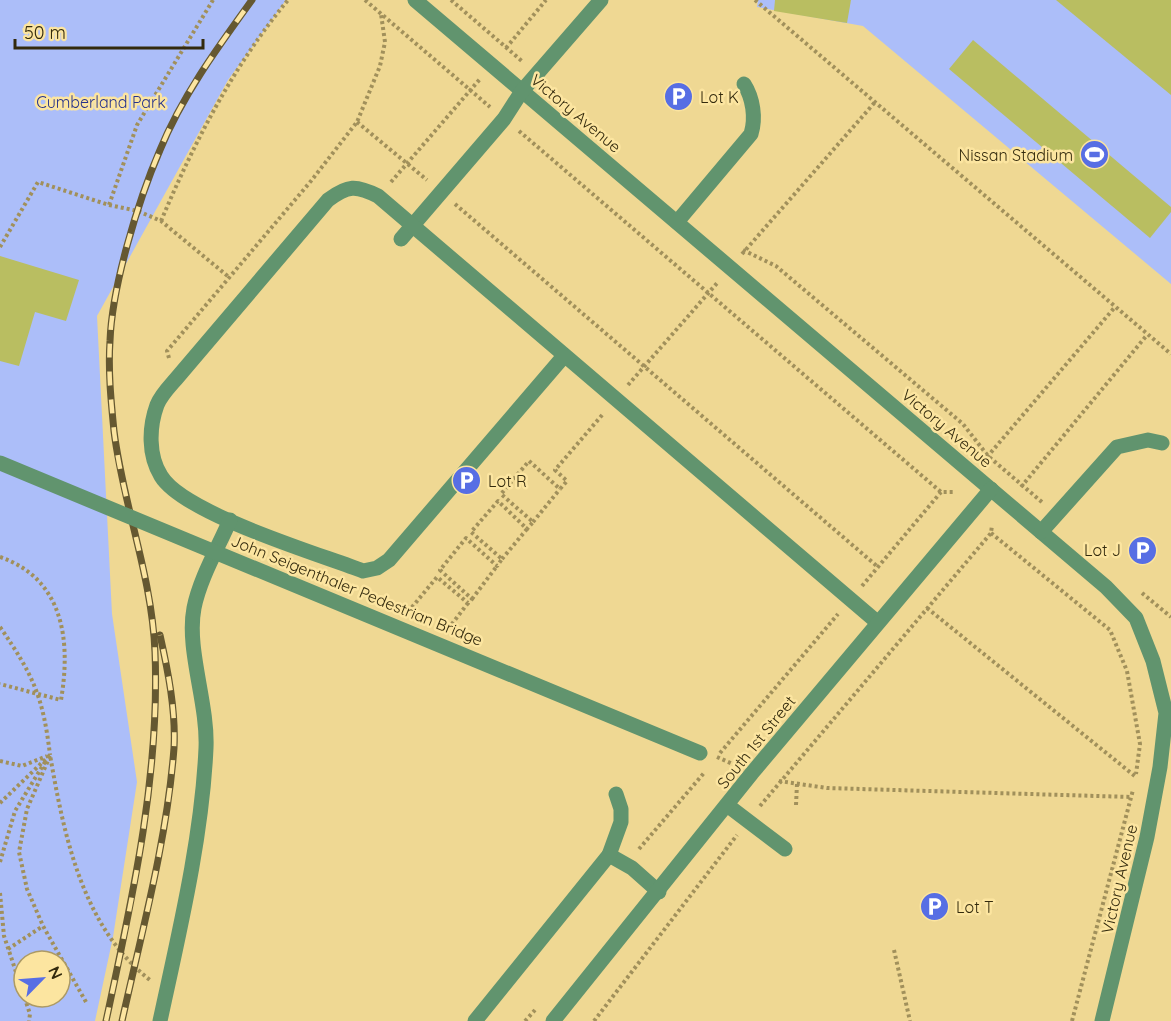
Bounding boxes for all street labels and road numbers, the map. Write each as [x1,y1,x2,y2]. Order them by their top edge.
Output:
street label: Victory Avenue [527,69,625,157]
street label: Victory Avenue [898,384,996,472]
street label: John Seigenthaler Pedestrian Bridge [228,530,486,650]
street label: South 1st Street [712,692,800,792]
street label: Victory Avenue [1097,822,1141,936]

